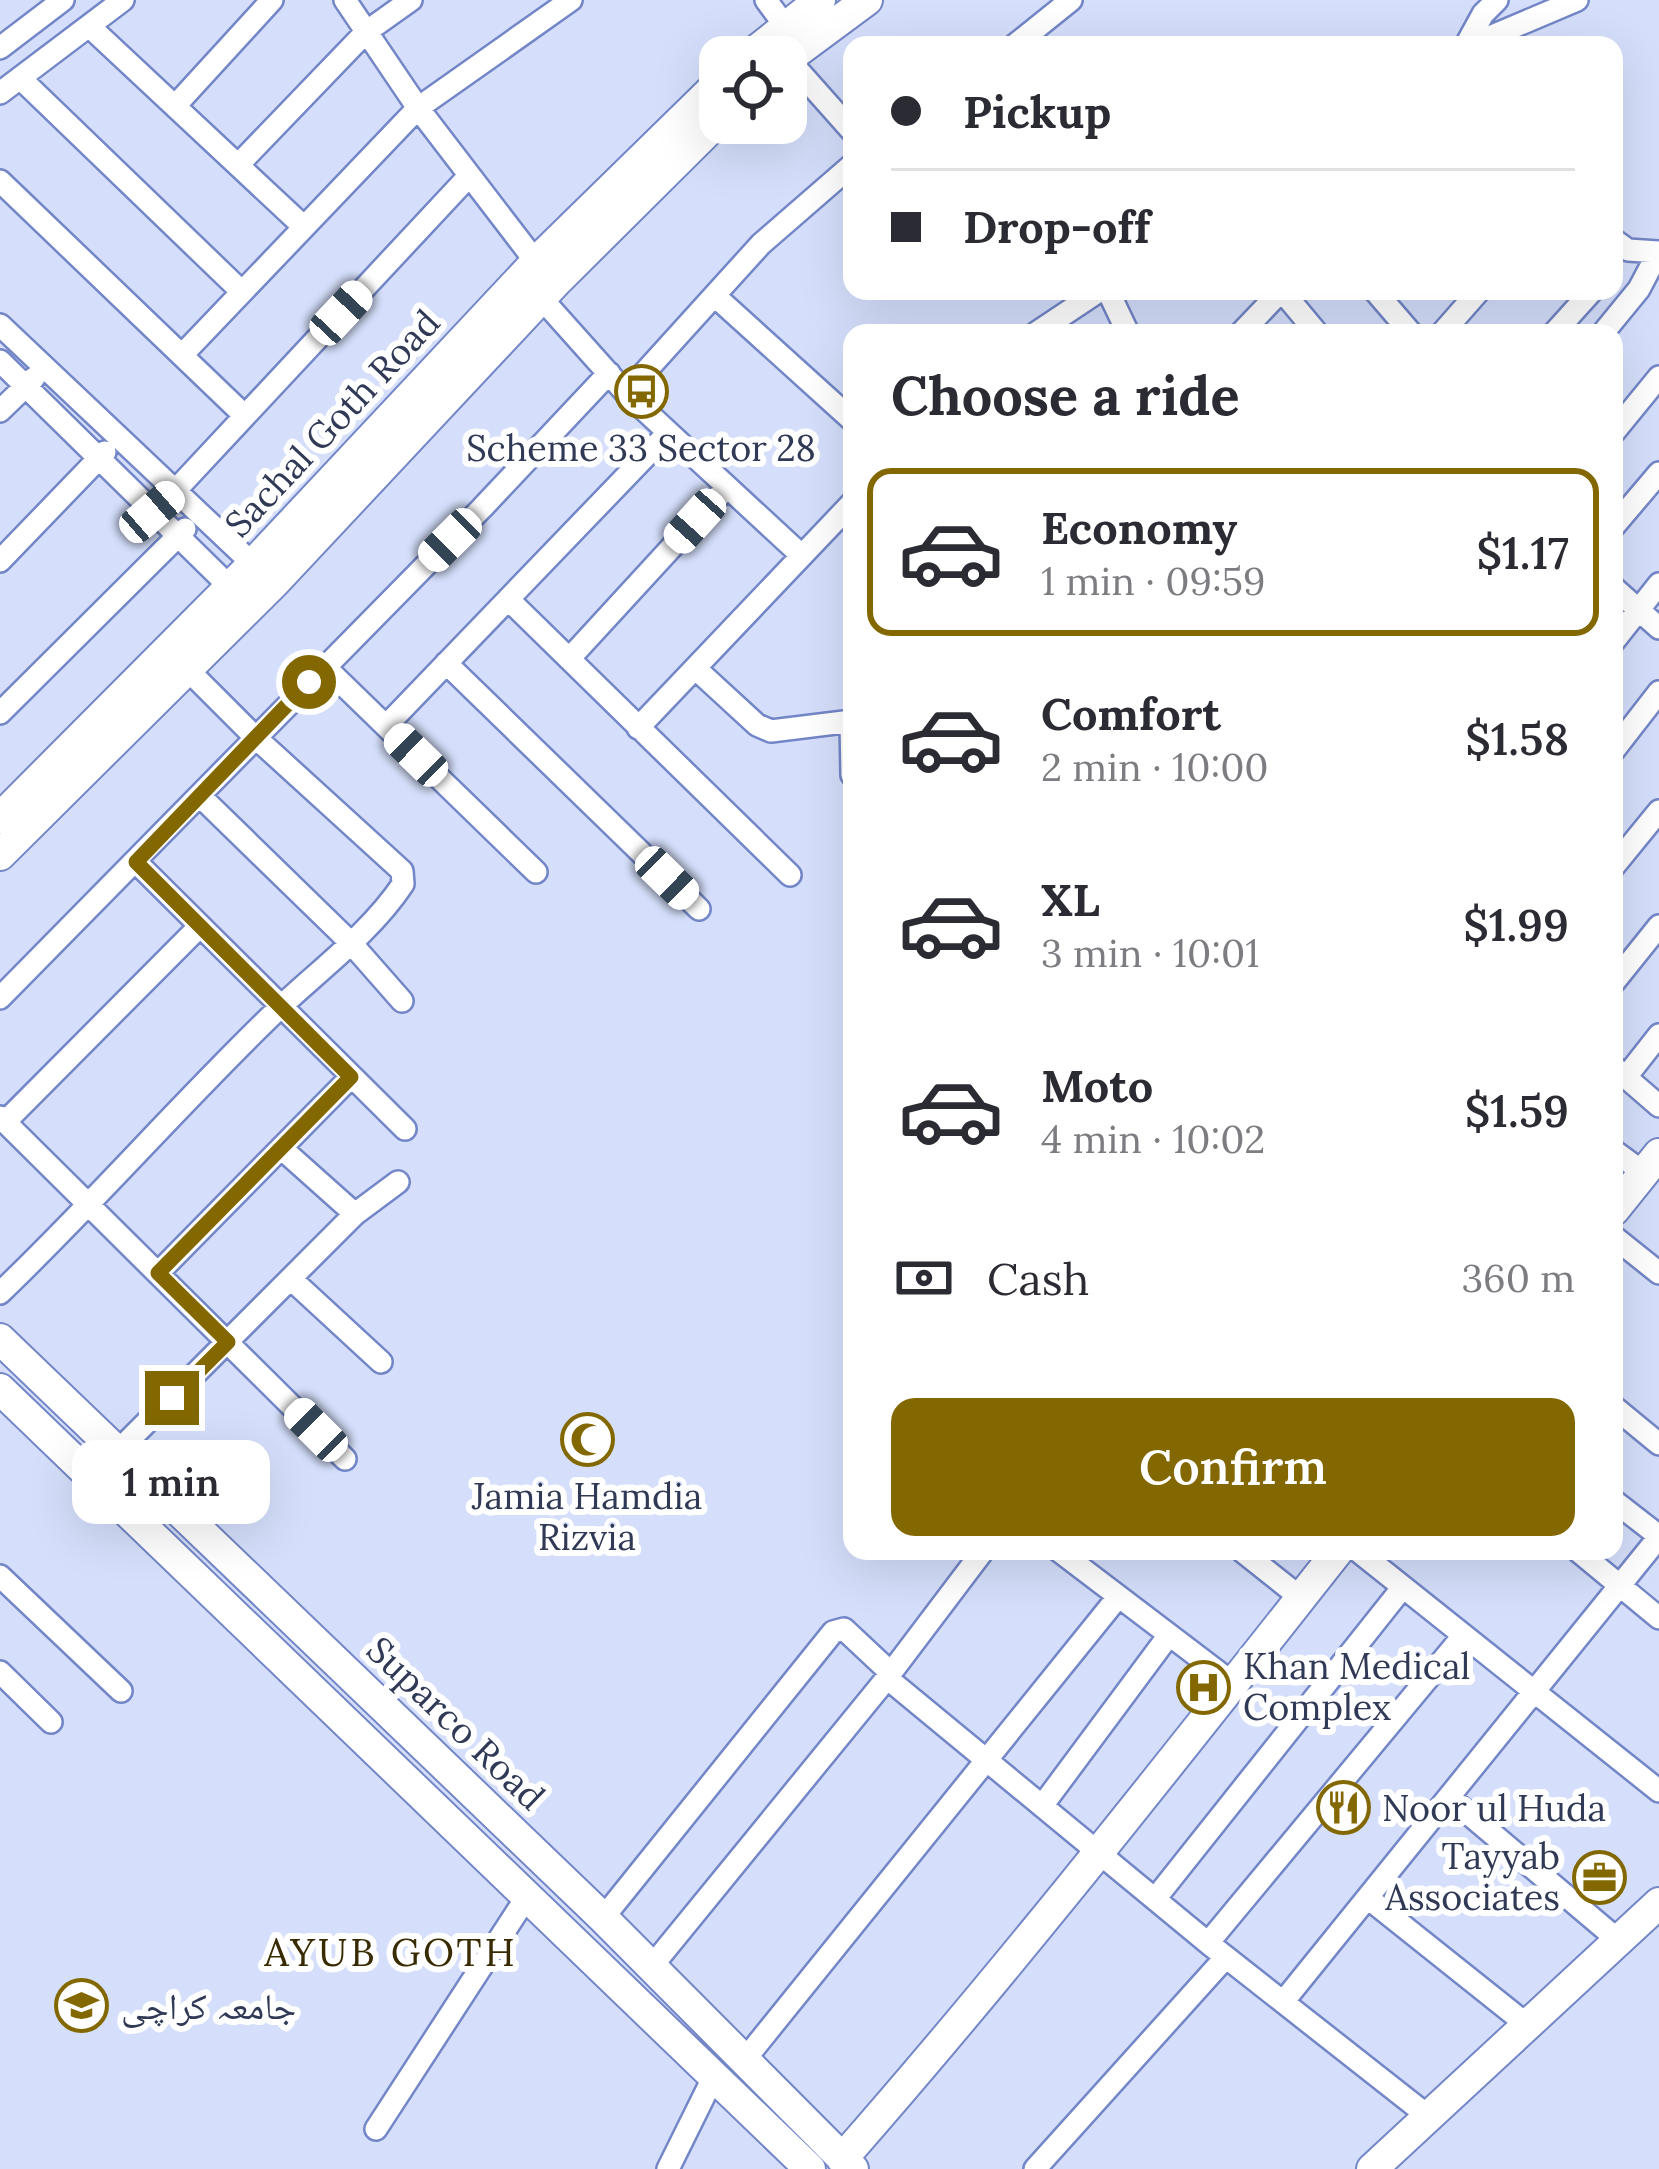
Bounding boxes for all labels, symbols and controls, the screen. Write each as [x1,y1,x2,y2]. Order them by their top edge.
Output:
map controls [699,36,807,144]
button: locate [699,36,807,144]
text: Pickup [963,83,1111,140]
text: Drop-off [963,198,1150,255]
car [303,274,379,352]
street label: Sachal Goth Road [215,300,449,546]
text: Choose a ride [891,361,1240,430]
bus stop icon: Scheme 33 Sector 28 [613,364,669,420]
place label: Scheme 33 Sector 28 [466,425,816,471]
car [113,475,191,549]
car [658,482,732,560]
icon: car [897,498,1005,606]
text: Economy [1041,499,1237,556]
car [412,502,488,578]
text: $1.17 [1477,524,1569,581]
text: 1 min · 09:59 [1041,556,1266,606]
route start [282,655,336,709]
icon: car [897,684,1005,792]
text: Comfort [1041,685,1221,742]
text: $1.58 [1465,710,1569,767]
car [378,717,454,793]
text: 2 min · 10:00 [1041,742,1269,792]
car [629,840,705,916]
icon: car [897,870,1005,978]
text: XL [1041,871,1100,928]
text: $1.99 [1463,896,1569,953]
text: 3 min · 10:01 [1041,928,1259,978]
icon: car [897,1056,1005,1164]
text: Moto [1041,1057,1153,1114]
text: $1.59 [1465,1082,1569,1139]
text: 4 min · 10:02 [1041,1114,1265,1164]
icon: cash [891,1245,957,1311]
text: Cash [987,1250,1089,1307]
text: 360 m [1461,1253,1575,1303]
route end [145,1371,199,1425]
car [278,1392,354,1468]
button: Confirm [891,1398,1575,1536]
mosque icon: Jamia Hamdia Rizvia [559,1412,615,1468]
callout: 1 min [73,1440,271,1524]
text: 1 min [122,1457,220,1507]
place label: Jamia Hamdia Rizvia [471,1473,702,1560]
street label: Suparco Road [357,1627,555,1819]
place label: Khan Medical Complex [1243,1643,1470,1730]
hospital icon: Khan Medical Complex [1176,1659,1232,1715]
restaurant icon: Noor ul Huda [1315,1780,1371,1836]
place label: Noor ul Huda [1382,1785,1606,1831]
place label: Tayyab Associates [1384,1833,1560,1920]
office icon: Tayyab Associates [1571,1849,1627,1905]
district label: AYUB GOTH [263,1927,518,1977]
school or university icon: جامعہ کراچی [54,1978,110,2034]
place label: جامعہ کراچی [121,1983,296,2029]

